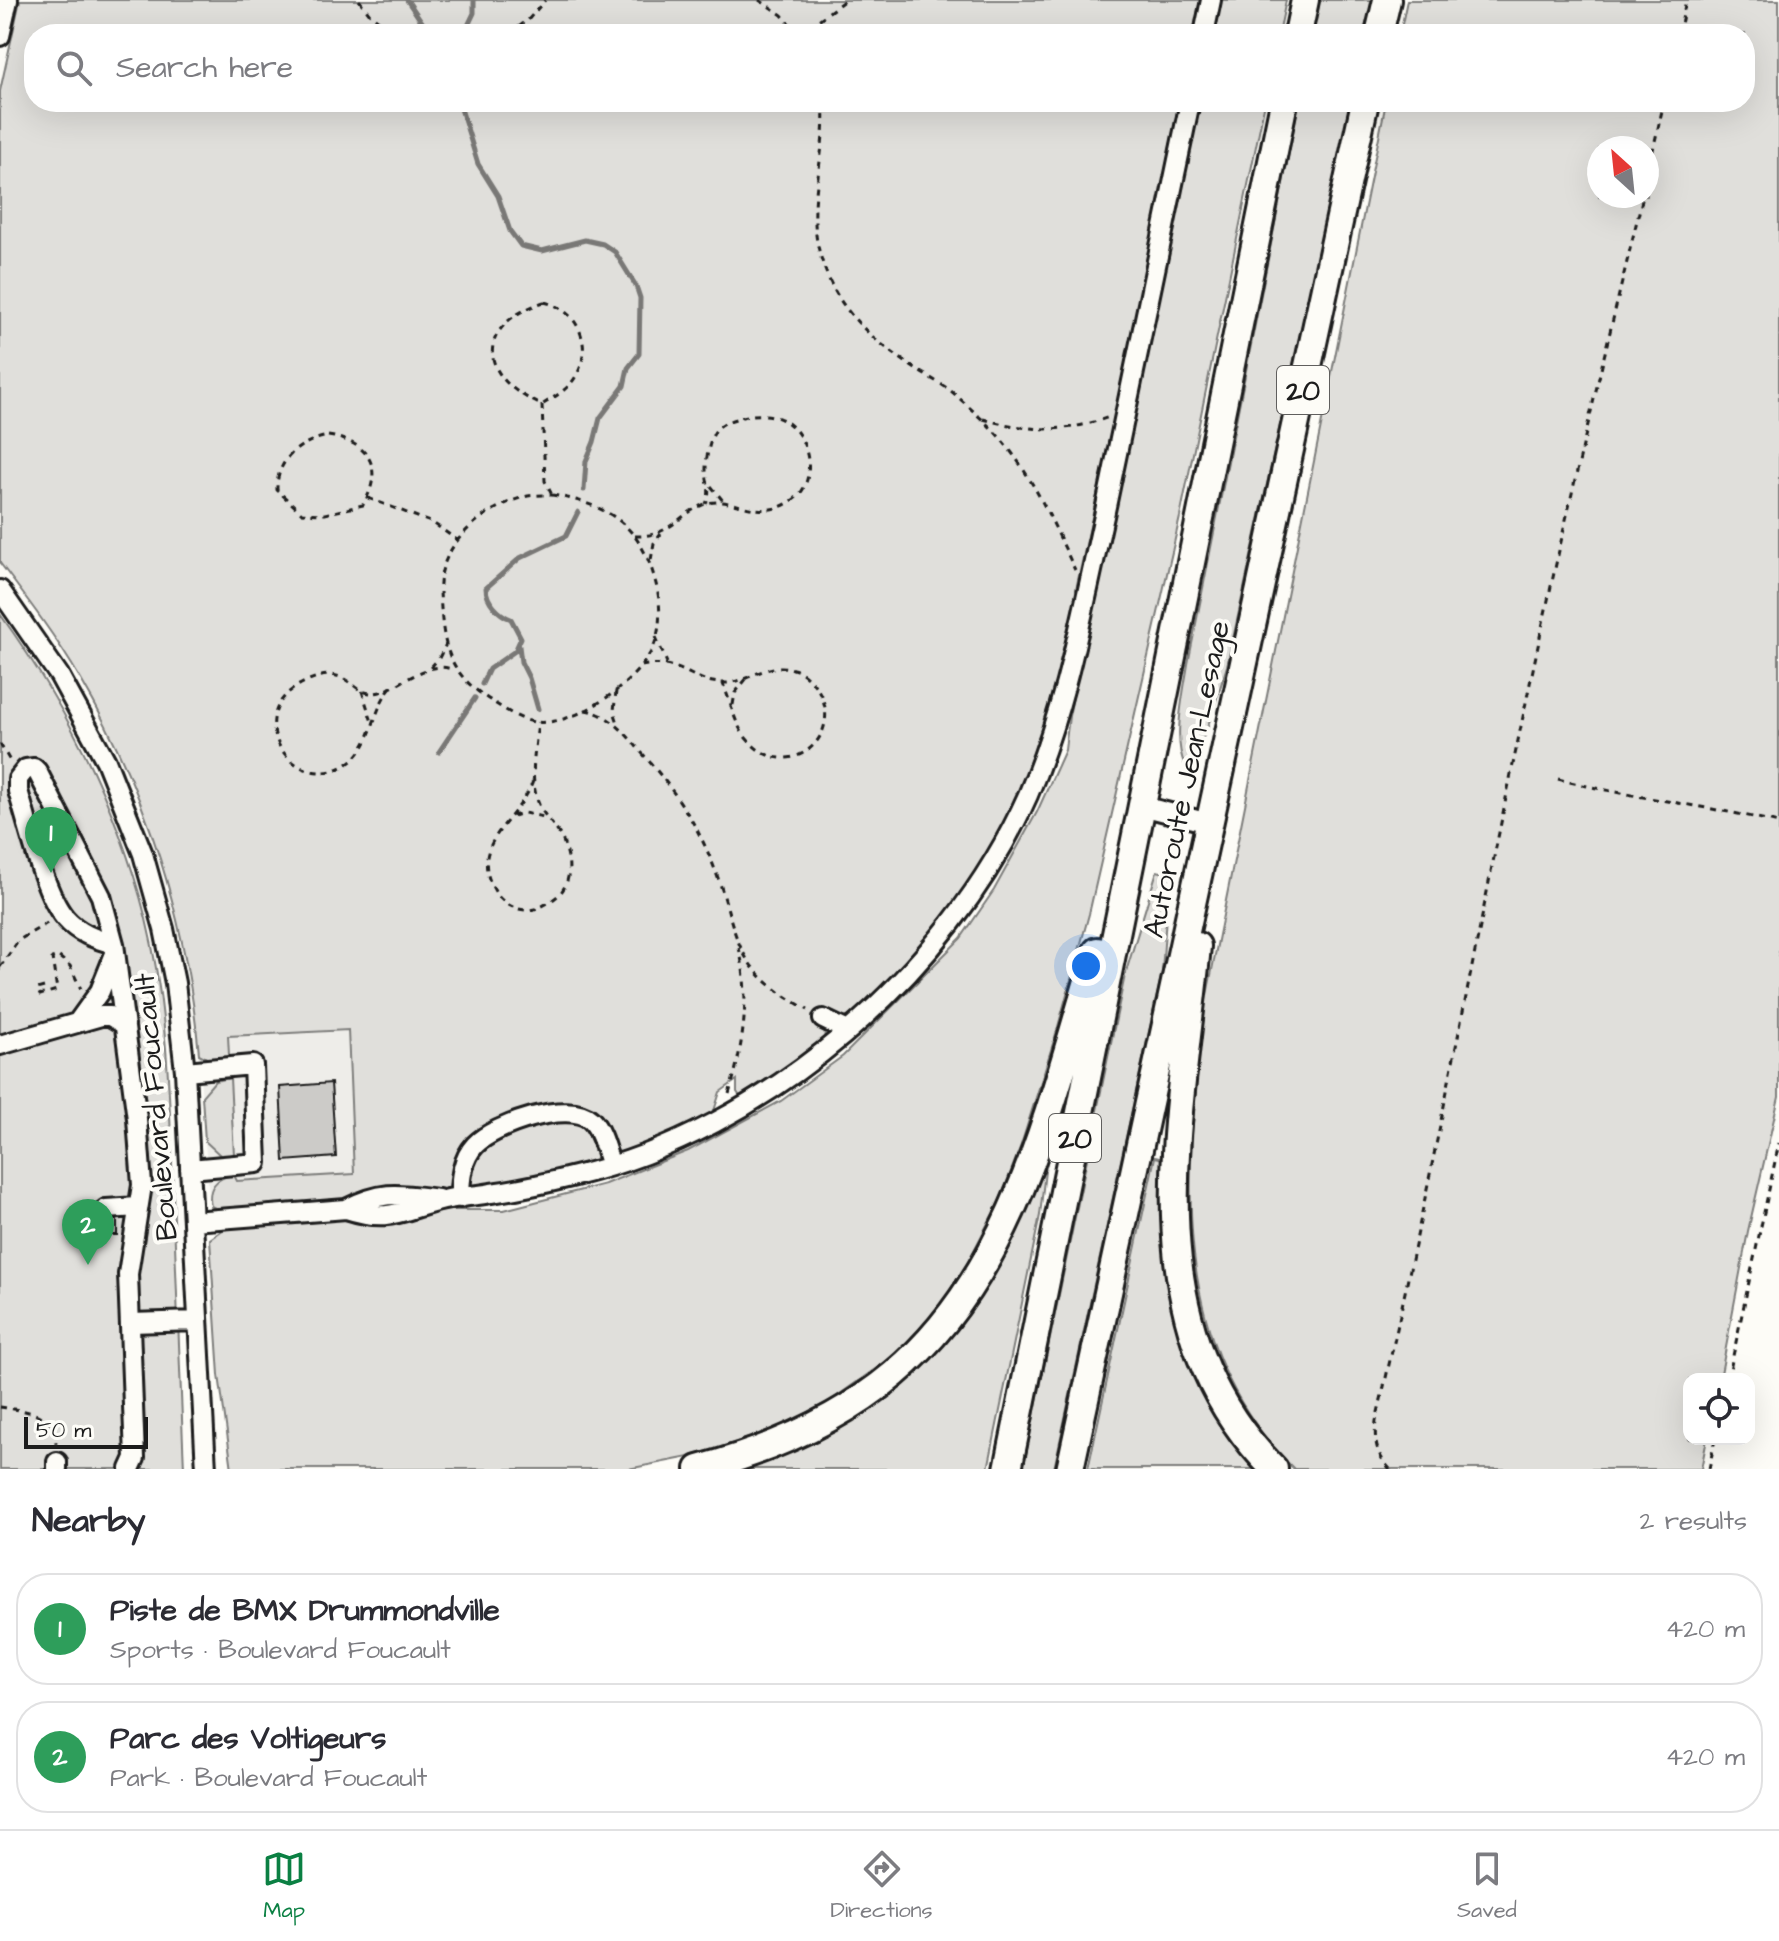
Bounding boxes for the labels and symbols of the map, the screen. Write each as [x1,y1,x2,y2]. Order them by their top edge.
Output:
north arrow [1587,136,1659,208]
road number: 20 [1277,366,1329,414]
street label: Autoroute Jean-Lesage [1133,617,1242,942]
pin: 1 [25,807,77,873]
your location [1066,946,1106,986]
street label: Boulevard Foucault [123,971,189,1242]
road number: 20 [1049,1114,1101,1162]
pin: 2 [62,1199,114,1265]
scale bar [24,1413,148,1449]

